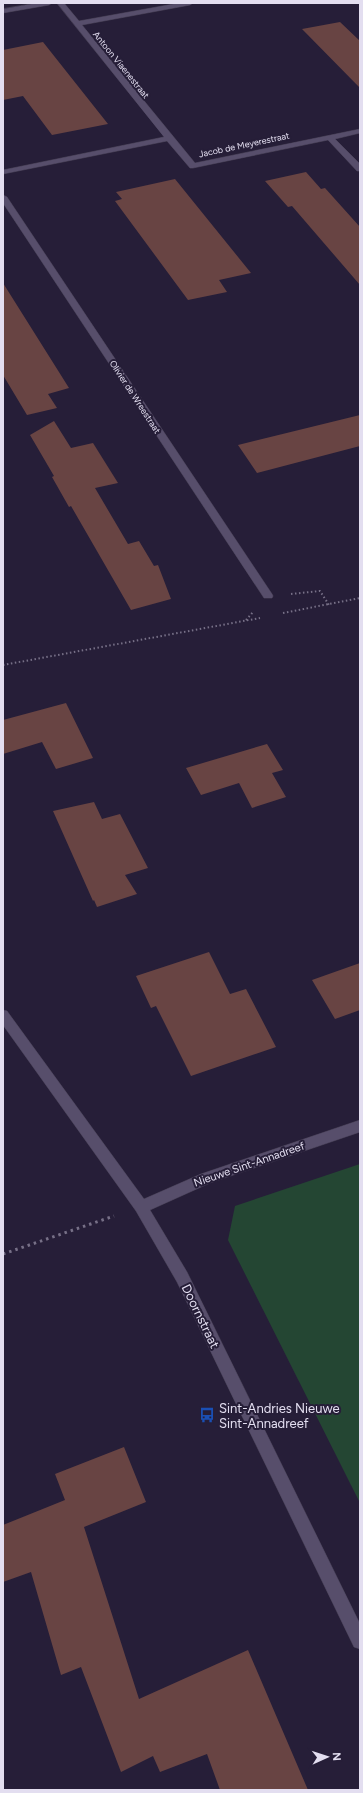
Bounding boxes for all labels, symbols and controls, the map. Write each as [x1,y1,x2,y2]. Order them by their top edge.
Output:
street label: Antoon Viaenestraat [91,29,152,101]
street label: Jacob de Meyerestraat [198,129,291,159]
street label: Olivier de Wreestraat [108,358,164,436]
street label: Nieuwe Sint-Annadreef [192,1139,307,1190]
street label: Doornstraat [179,1282,222,1351]
place label: Sint-Andries Nieuwe Sint-Annadreef [219,1401,340,1431]
bus stop icon: Sint-Andries Nieuwe Sint-Annadreef [198,1406,216,1424]
north arrow [307,1737,347,1777]
text: N [330,1752,343,1761]

